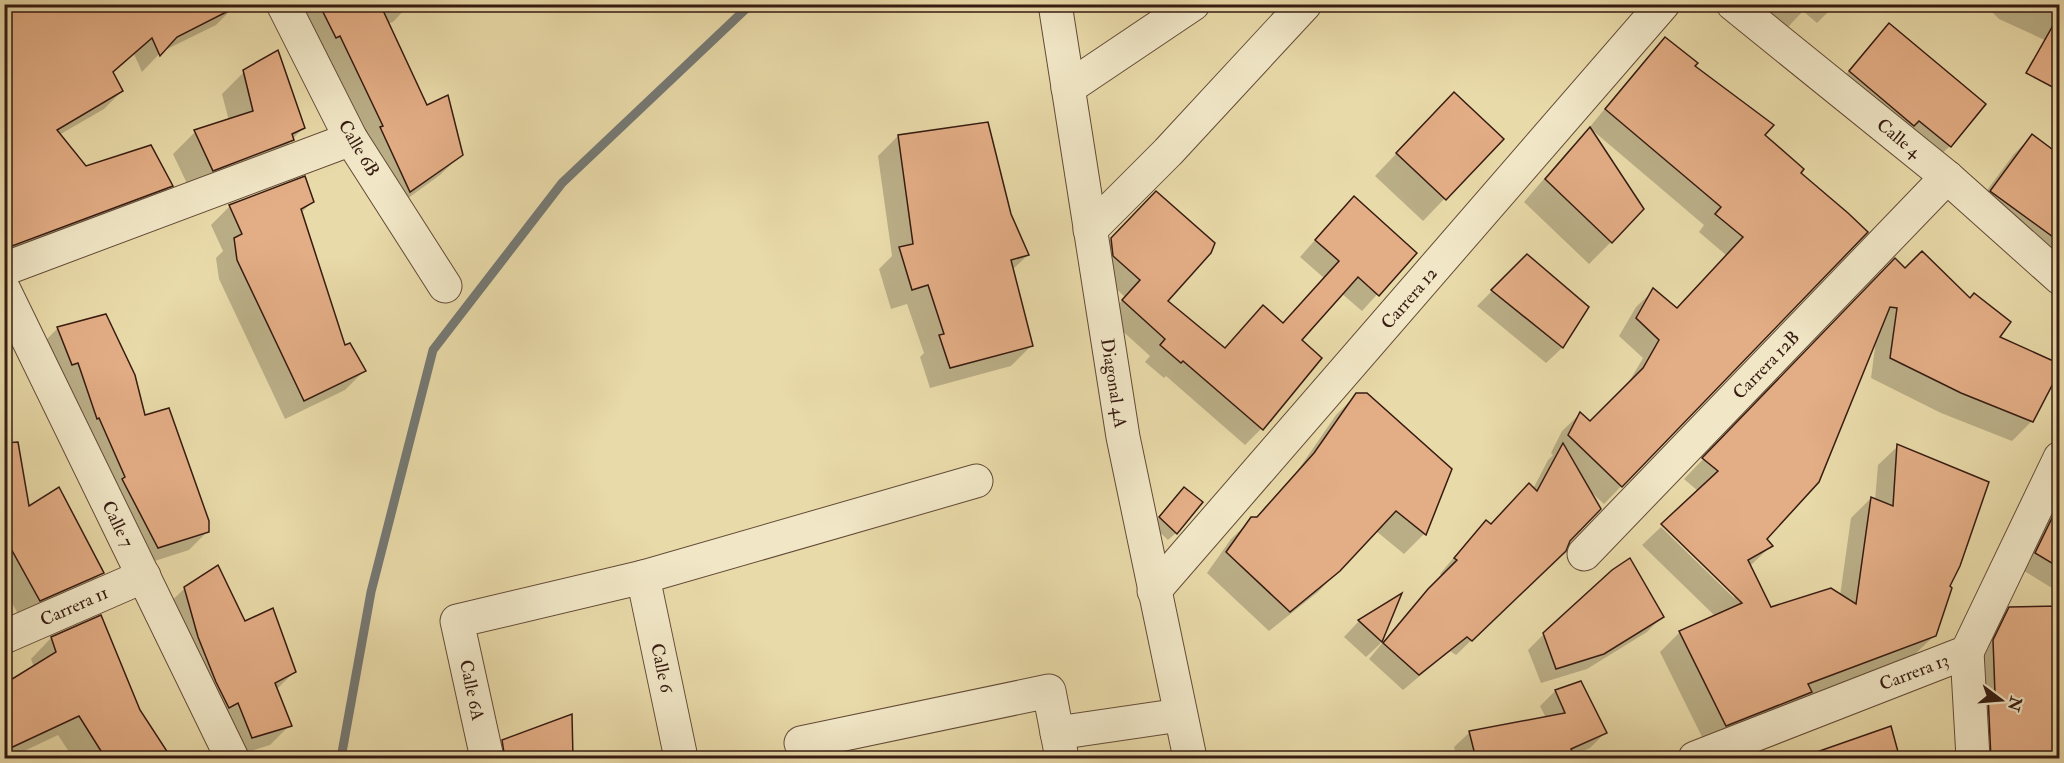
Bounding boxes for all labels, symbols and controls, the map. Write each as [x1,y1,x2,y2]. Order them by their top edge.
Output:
street label: Calle 4 [1872,114,1927,164]
street label: Calle 6B [333,116,384,181]
street label: Carrera 12 [1376,263,1443,334]
street label: Carrera 12B [1728,326,1805,404]
street label: Diagonal 4A [1095,337,1132,430]
street label: Calle 7 [96,497,139,551]
street label: Carrera 11 [37,581,112,632]
street label: Calle 6 [645,641,678,696]
street label: Carrera 13 [1876,649,1952,696]
street label: Calle 6A [454,658,489,723]
north arrow [1971,670,2031,730]
text: N [2003,693,2026,714]

